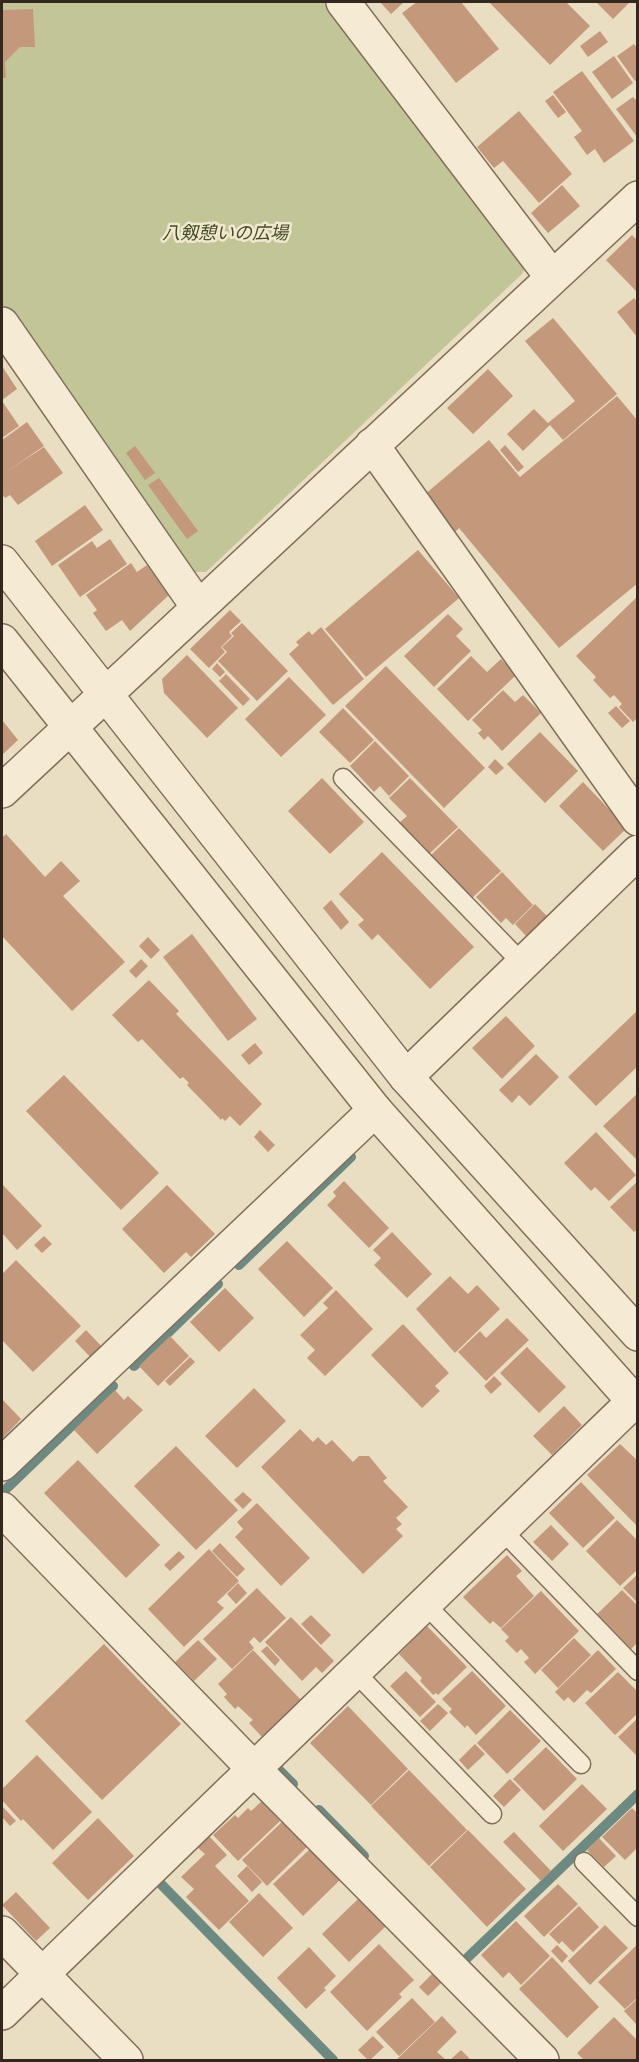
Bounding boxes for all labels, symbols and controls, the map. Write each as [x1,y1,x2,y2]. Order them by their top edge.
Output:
park label: 八剱憩いの広場 [162,223,288,245]

